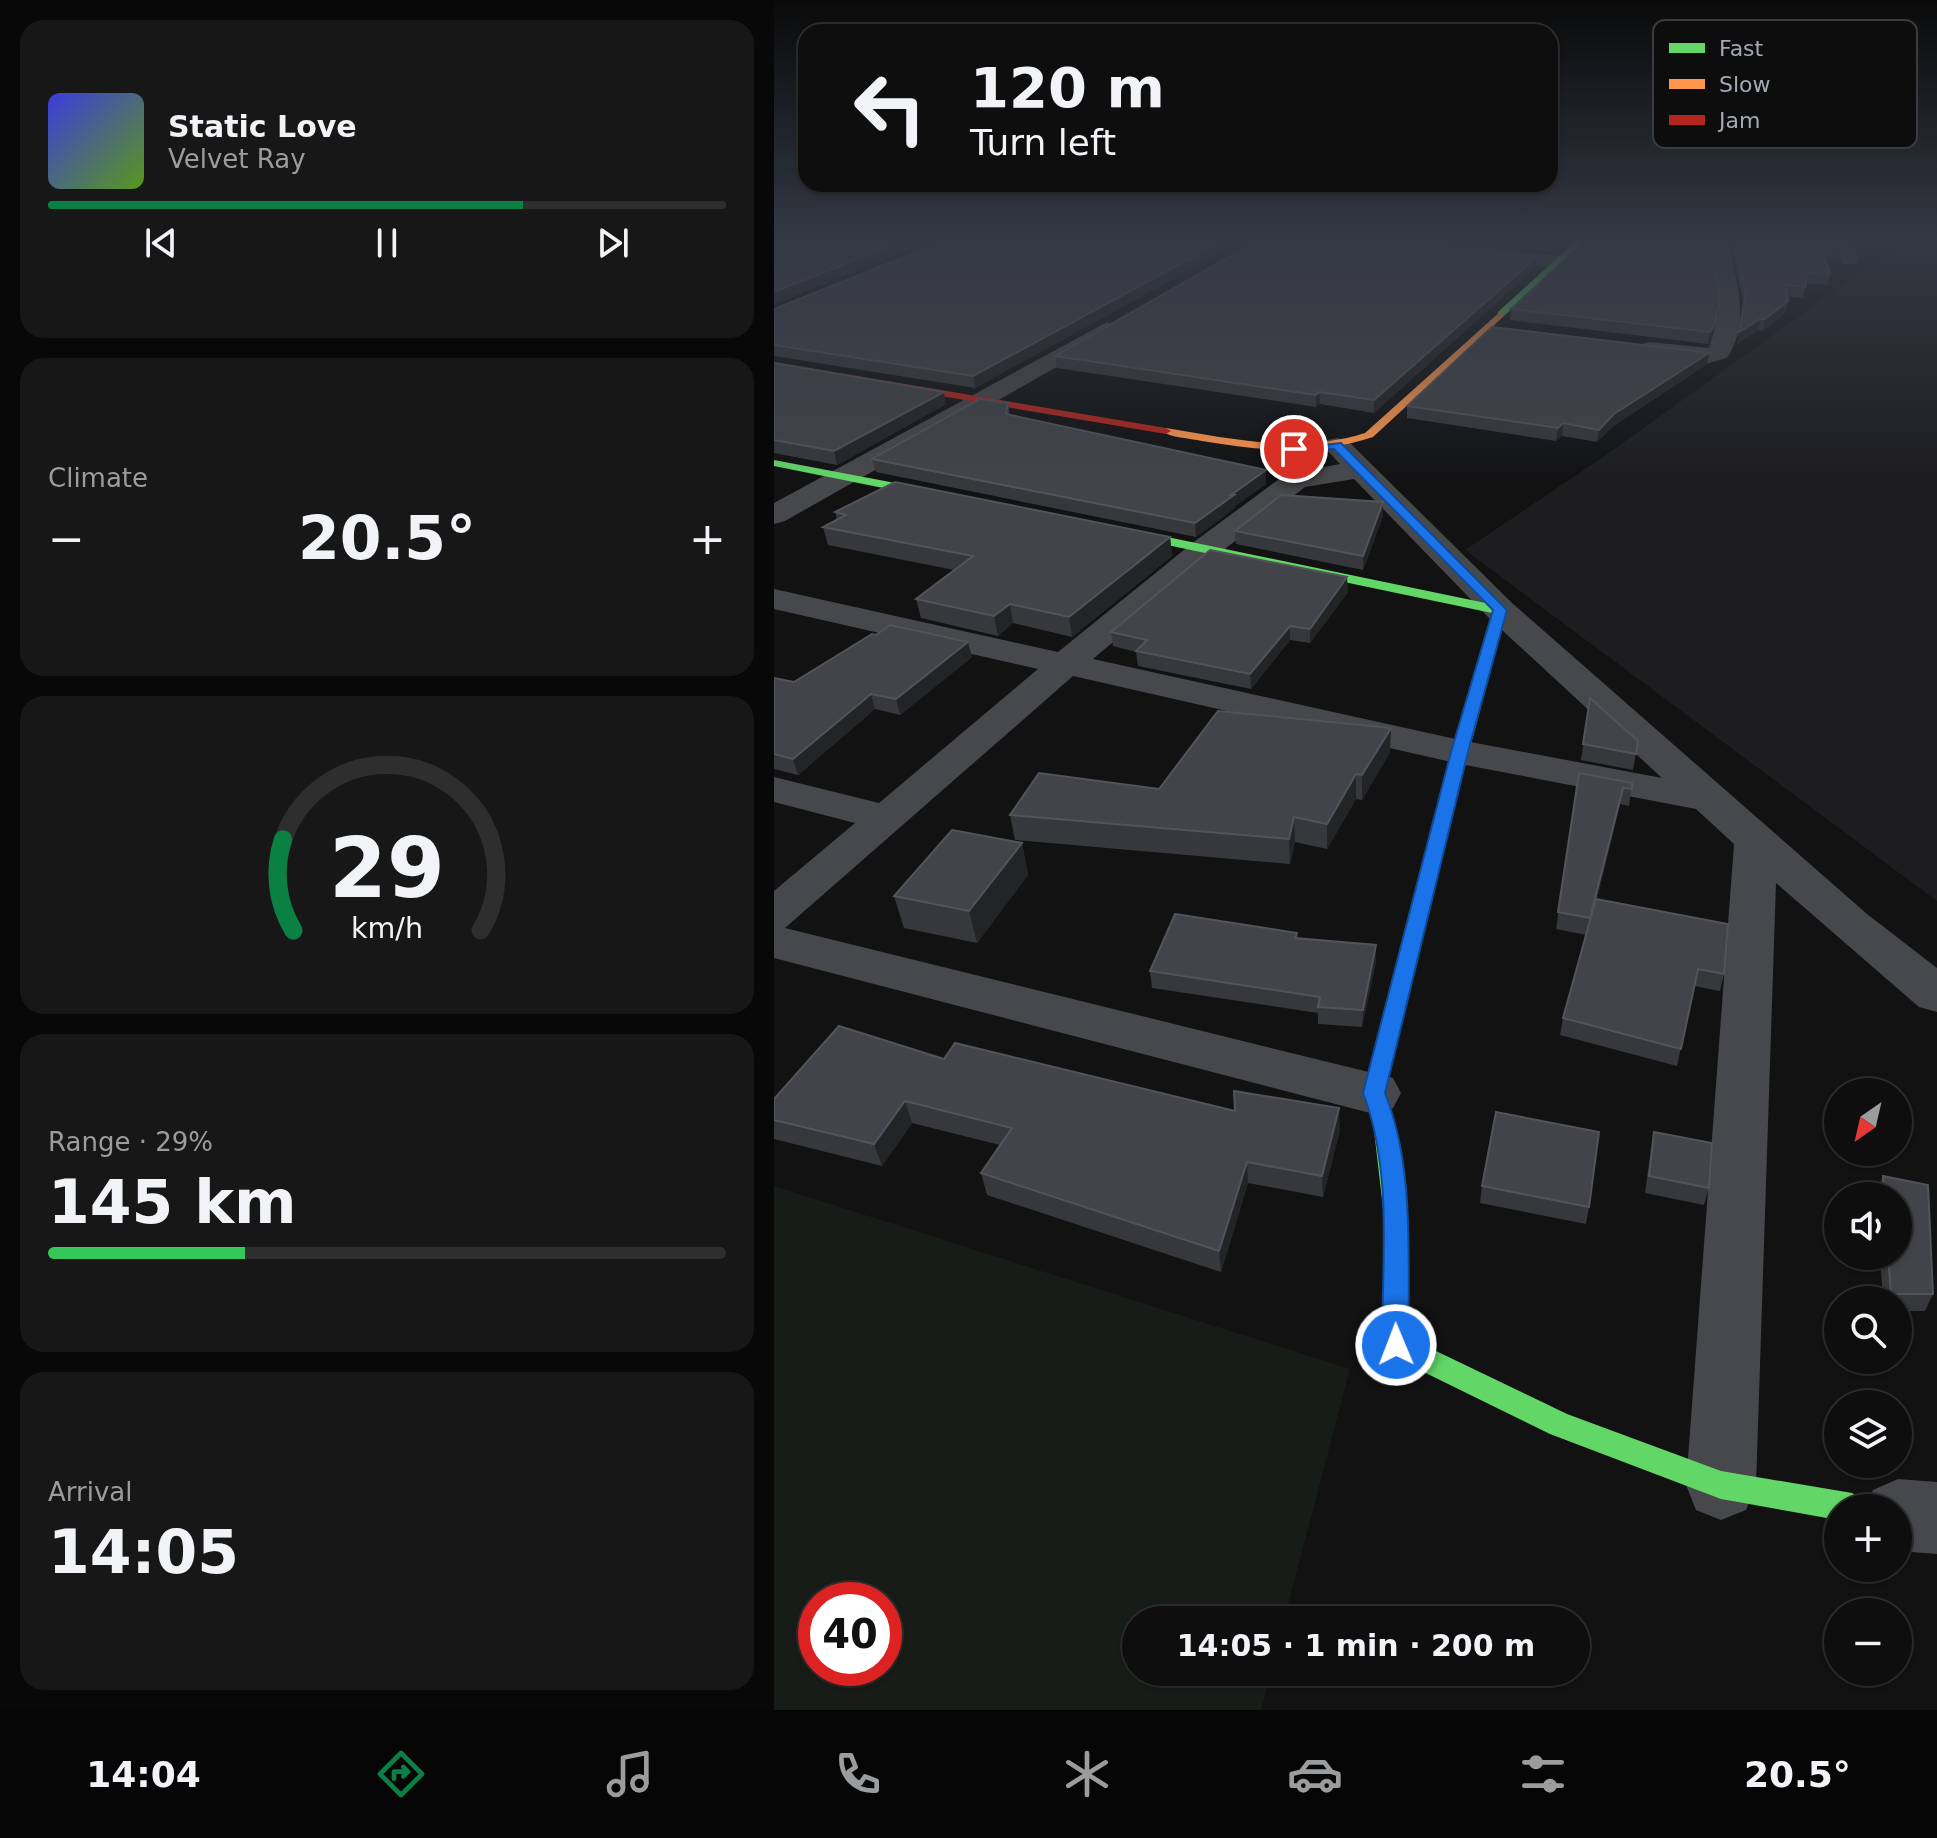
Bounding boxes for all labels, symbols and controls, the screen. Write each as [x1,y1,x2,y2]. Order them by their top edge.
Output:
legend [1653,20,1917,148]
text: Fast [1719,36,1764,61]
text: 120 m [970,55,1165,120]
icon: left [838,56,942,160]
text: Slow [1719,72,1771,97]
text: Jam [1717,108,1760,133]
text: Static Love [168,109,357,144]
text: Turn left [970,122,1116,163]
text: Velvet Ray [168,144,306,174]
icon: previous [139,221,183,265]
icon: pause [365,221,409,265]
icon: next [591,221,635,265]
pin [1260,415,1328,483]
icon: arrive [1272,427,1316,471]
text: Climate [48,463,148,493]
text: 20.5° [298,503,476,573]
text: − [48,513,85,564]
text: + [689,513,726,564]
text: 29 [329,820,445,917]
text: km/h [351,911,423,945]
north arrow [1824,1078,1912,1166]
map controls [1824,1078,1912,1686]
text: Range · 29% [48,1127,213,1157]
text: 145 km [48,1167,297,1237]
button: sound [1824,1182,1912,1270]
button: search [1824,1286,1912,1374]
position arrow [1354,1303,1438,1387]
button: layers [1824,1390,1912,1478]
text: Arrival [48,1477,132,1507]
button: + [1824,1494,1912,1582]
text: 14:05 [48,1517,239,1587]
speed limit sign: 40 [798,1582,902,1686]
button: − [1824,1598,1912,1686]
text: 14:05 · 1 min · 200 m [1177,1628,1535,1663]
icon: directions [373,1746,429,1802]
icon: music [602,1746,658,1802]
icon: phone [830,1746,886,1802]
icon: climate [1059,1746,1115,1802]
icon: car [1287,1746,1343,1802]
icon: filters [1515,1746,1571,1802]
text: 14:04 [86,1754,201,1795]
text: 20.5° [1744,1754,1851,1795]

